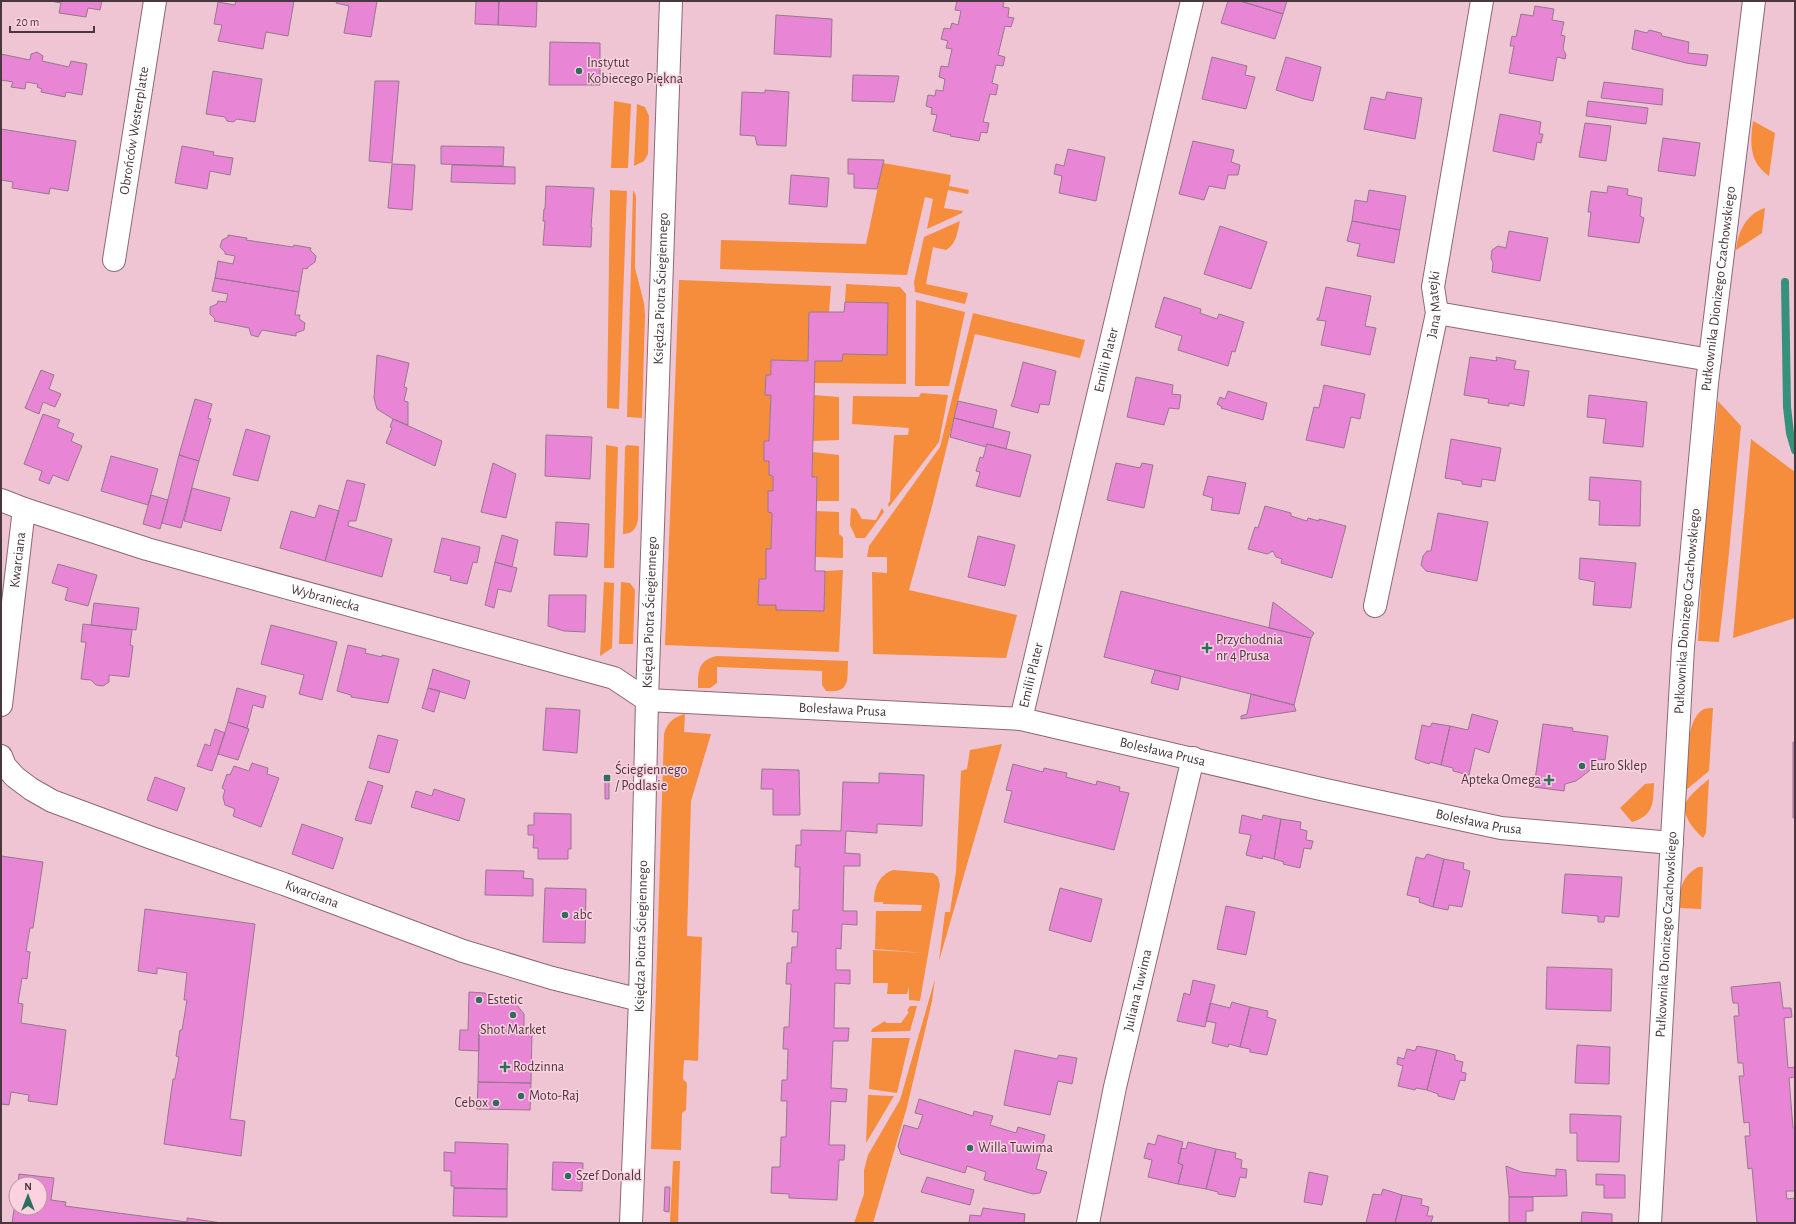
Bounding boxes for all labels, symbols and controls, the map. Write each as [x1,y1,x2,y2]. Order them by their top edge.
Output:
scale bar [10,8,94,34]
text: 20 m [16,16,39,28]
place label: Instytut Kobiecego Piękna [587,56,684,86]
street label: Obrońców Westerplatte [117,66,152,196]
marker: Instytut Kobiecego Piękna [574,66,584,76]
street label: Pułkownika Dionizego Czachowskiego [1699,185,1738,392]
street label: Księdza Piotra Ściegiennego [651,212,671,365]
street label: Jana Matejki [1425,270,1444,339]
street label: Emilii Plater [1092,326,1121,394]
street label: Pułkownika Dionizego Czachowskiego [1672,508,1703,714]
street label: Kwarciana [8,531,28,589]
street label: Księdza Piotra Ściegiennego [640,536,660,689]
street label: Wybraniecka [289,582,362,615]
place label: Przychodnia nr 4 Prusa [1216,633,1284,663]
street label: Emilii Plater [1017,641,1046,709]
marker: Przychodnia nr 4 Prusa [1201,642,1213,654]
street label: Bolesława Prusa [798,701,887,719]
street label: Bolesława Prusa [1118,735,1207,769]
place label: Euro Sklep [1590,759,1647,773]
place label: Ściegiennego / Podlasie [615,760,688,793]
marker: Euro Sklep [1577,761,1587,771]
marker: Ściegiennego / Podlasie [602,773,612,783]
place label: Apteka Omega [1461,773,1542,787]
marker: Apteka Omega [1544,775,1554,785]
street label: Bolesława Prusa [1434,807,1523,837]
street label: Pułkownika Dionizego Czachowskiego [1654,831,1679,1038]
street label: Księdza Piotra Ściegiennego [632,860,650,1013]
street label: Kwarciana [283,878,341,911]
place label: abc [573,908,593,922]
marker: abc [560,910,570,920]
street label: Juliana Tuwima [1121,947,1155,1033]
place label: Estetic [487,993,524,1007]
marker: Estetic [474,995,484,1005]
marker: Shot Market [508,1010,518,1020]
place label: Shot Market [480,1023,547,1037]
place label: Rodzinna [513,1060,565,1074]
marker: Rodzinna [500,1062,510,1072]
place label: Moto-Raj [529,1089,579,1103]
marker: Moto-Raj [516,1091,526,1101]
place label: Cebox [455,1096,488,1110]
marker: Cebox [491,1098,501,1108]
place label: Willa Tuwima [978,1141,1053,1155]
marker: Willa Tuwima [965,1143,975,1153]
place label: Szef Donald [576,1169,641,1183]
marker: Szef Donald [563,1171,573,1181]
north arrow [8,1176,48,1216]
text: N [24,1181,32,1192]

